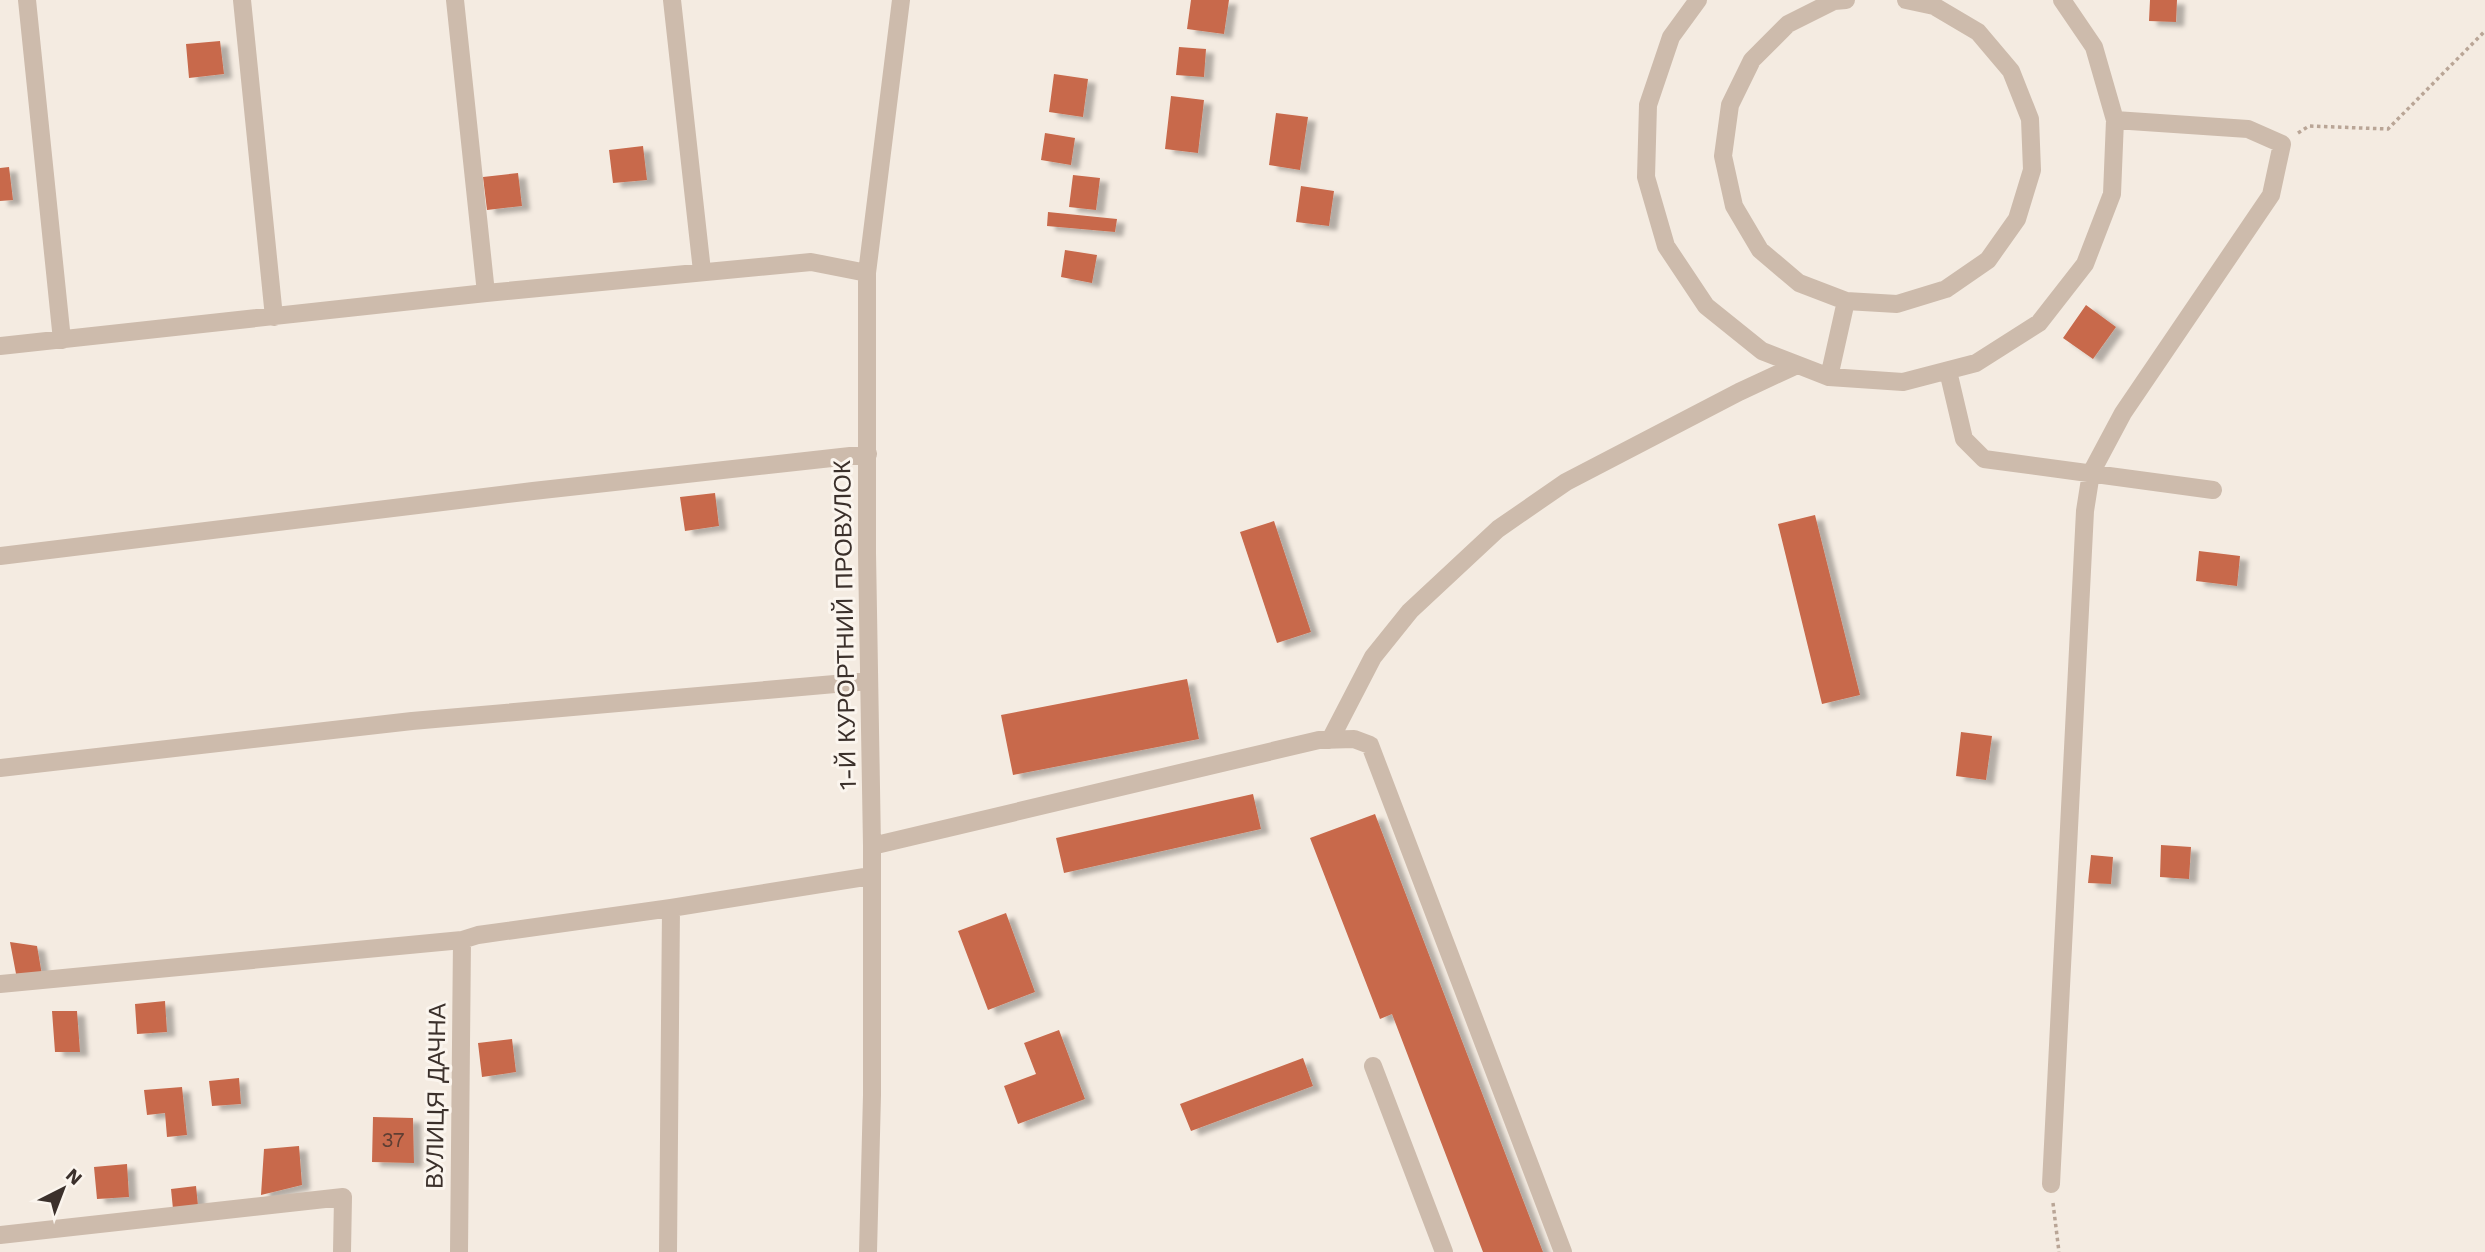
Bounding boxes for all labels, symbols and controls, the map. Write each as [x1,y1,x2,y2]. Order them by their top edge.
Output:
street label: 1-Й КУРОРТНИЙ ПРОВУЛОК [828,460,862,790]
street label: ВУЛИЦЯ ДАЧНА [420,1003,452,1189]
house number: 37 [381,1127,405,1152]
north arrow [28,1154,98,1224]
text: N [61,1163,87,1190]

